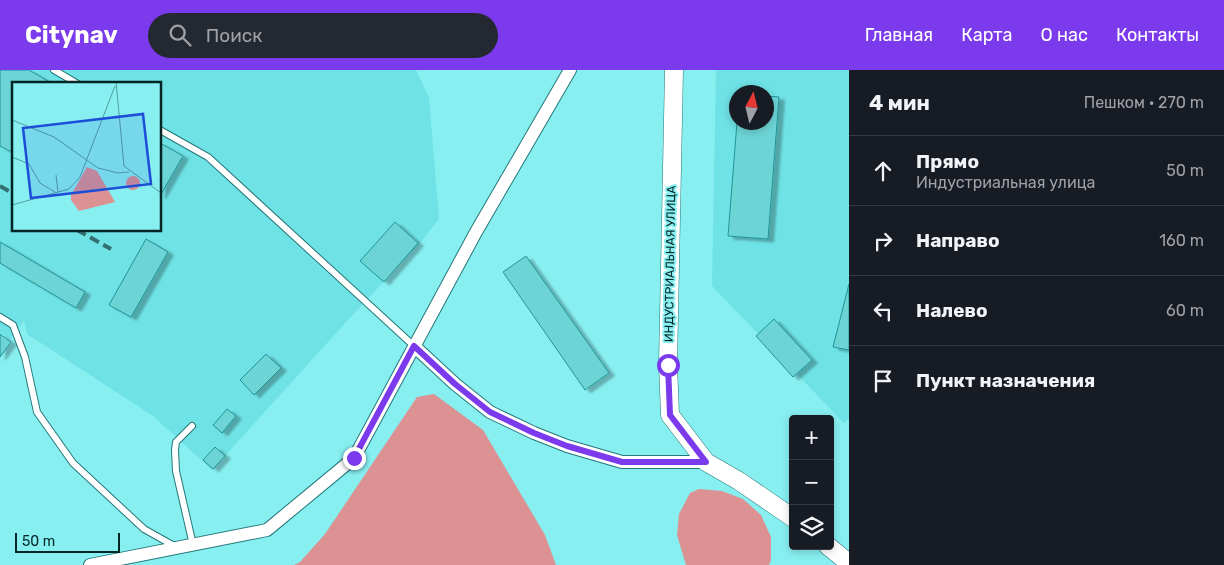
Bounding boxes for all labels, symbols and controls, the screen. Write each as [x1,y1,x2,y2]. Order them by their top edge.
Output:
search box [148,13,498,58]
text: Citynav [25,21,118,49]
icon: search [166,21,194,49]
text: Поиск [206,24,262,47]
text: Главная [865,24,933,46]
text: Карта [961,24,1013,46]
text: О нас [1041,24,1088,46]
text: Контакты [1116,24,1199,46]
inset map [12,82,161,231]
north arrow [729,85,774,130]
text: 4 мин [869,90,930,115]
text: Пешком · 270 m [1084,93,1204,112]
text: Прямо [916,150,979,173]
icon: ahead [869,157,897,185]
text: 50 m [1166,161,1204,180]
text: Индустриальная улица [916,173,1095,192]
street label: ИНДУСТРИАЛЬНАЯ УЛИЦА [662,186,678,342]
icon: right [869,227,897,255]
text: Направо [916,229,1000,252]
text: 160 m [1159,231,1204,250]
icon: left [869,297,897,325]
text: Налево [916,299,988,322]
text: 60 m [1166,301,1204,320]
route start [657,354,680,377]
icon: arrive [869,367,897,395]
text: Пункт назначения [916,369,1095,392]
map controls [789,415,834,550]
button: + [789,415,834,460]
route end [343,447,366,470]
button: − [789,460,834,505]
button: layers [789,505,834,550]
scale bar [15,530,120,553]
text: 50 m [22,533,55,550]

